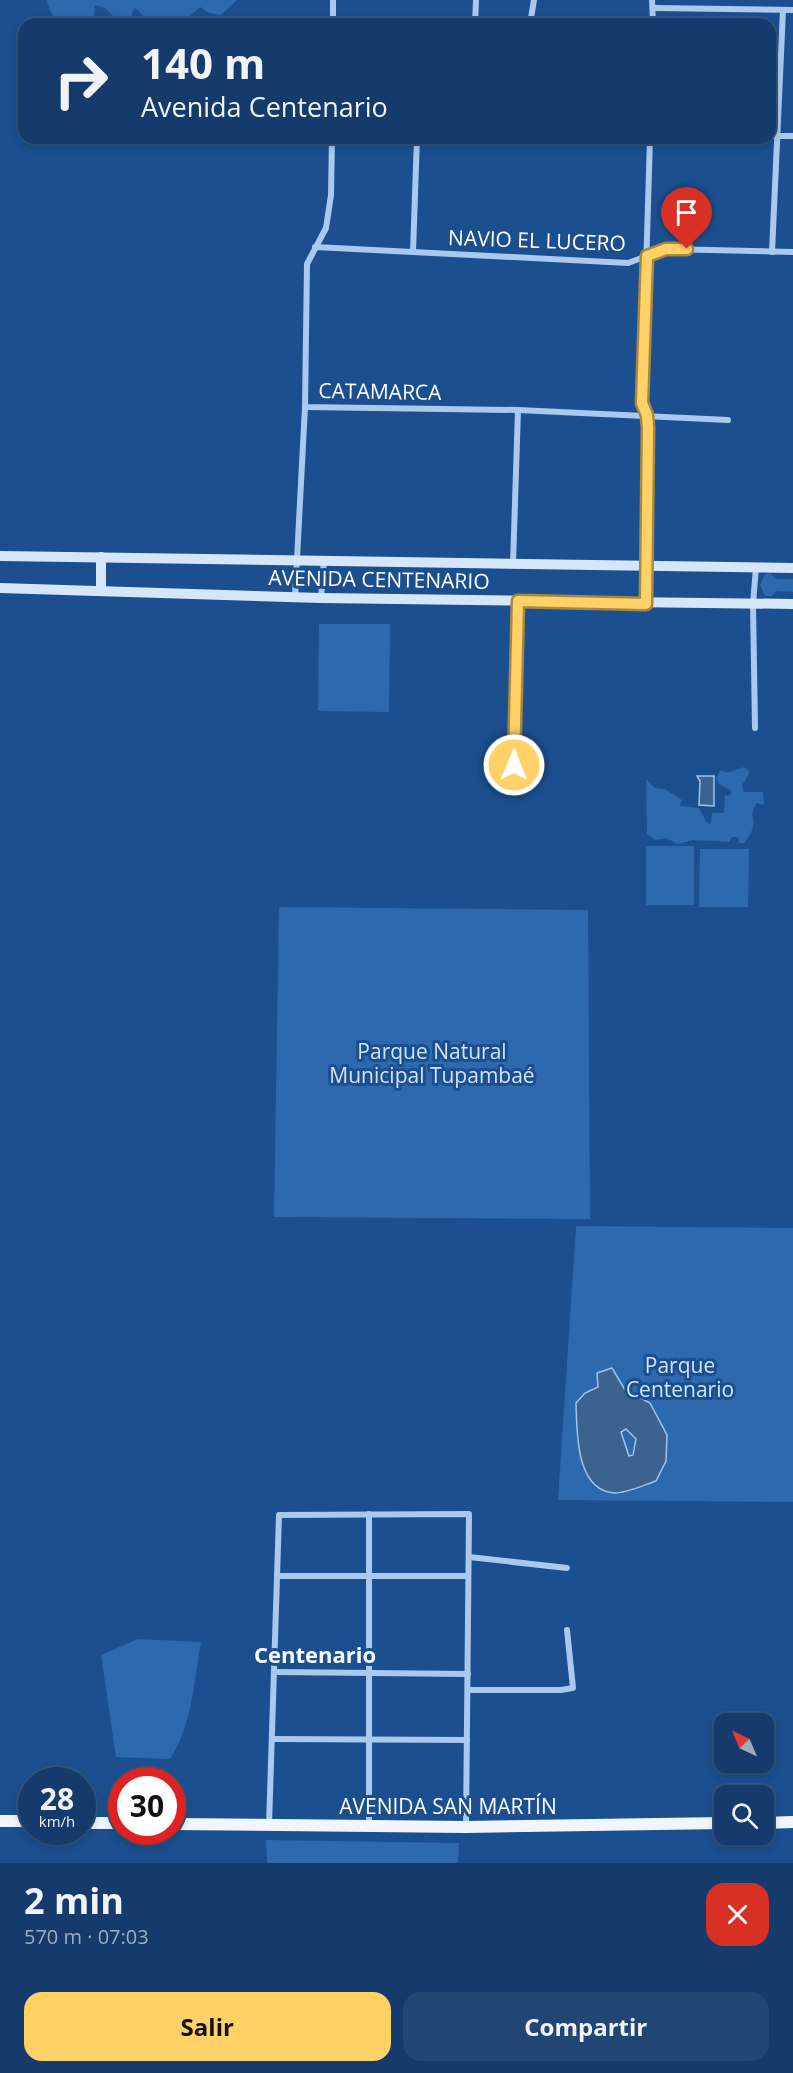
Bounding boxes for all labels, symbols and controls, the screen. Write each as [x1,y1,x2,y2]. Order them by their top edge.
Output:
text: 140 m [141,34,265,91]
icon: right [42,42,120,120]
text: Avenida Centenario [141,88,388,125]
pin [661,187,712,249]
icon: arrive [670,196,703,229]
street label: NAVIO EL LUCERO [448,223,626,257]
street label: CATAMARCA [318,376,442,406]
street label: AVENIDA CENTENARIO [268,563,490,595]
position arrow [482,733,546,797]
park label: Parque Natural Municipal Tupambaé [329,1037,535,1089]
park label: Parque Centenario [626,1351,734,1403]
district label: Centenario [254,1639,376,1669]
north arrow [714,1713,774,1773]
map controls [714,1713,774,1845]
speed limit sign: 30 [108,1767,186,1845]
text: 28 [40,1778,74,1819]
button: search [714,1785,774,1845]
street label: AVENIDA SAN MARTÍN [339,1792,557,1820]
text: km/h [39,1811,75,1831]
text: 2 min [24,1876,124,1925]
button: close [706,1883,769,1946]
text: 570 m · 07:03 [24,1923,149,1950]
button: Salir [24,1992,391,2061]
button: Compartir [403,1992,769,2061]

